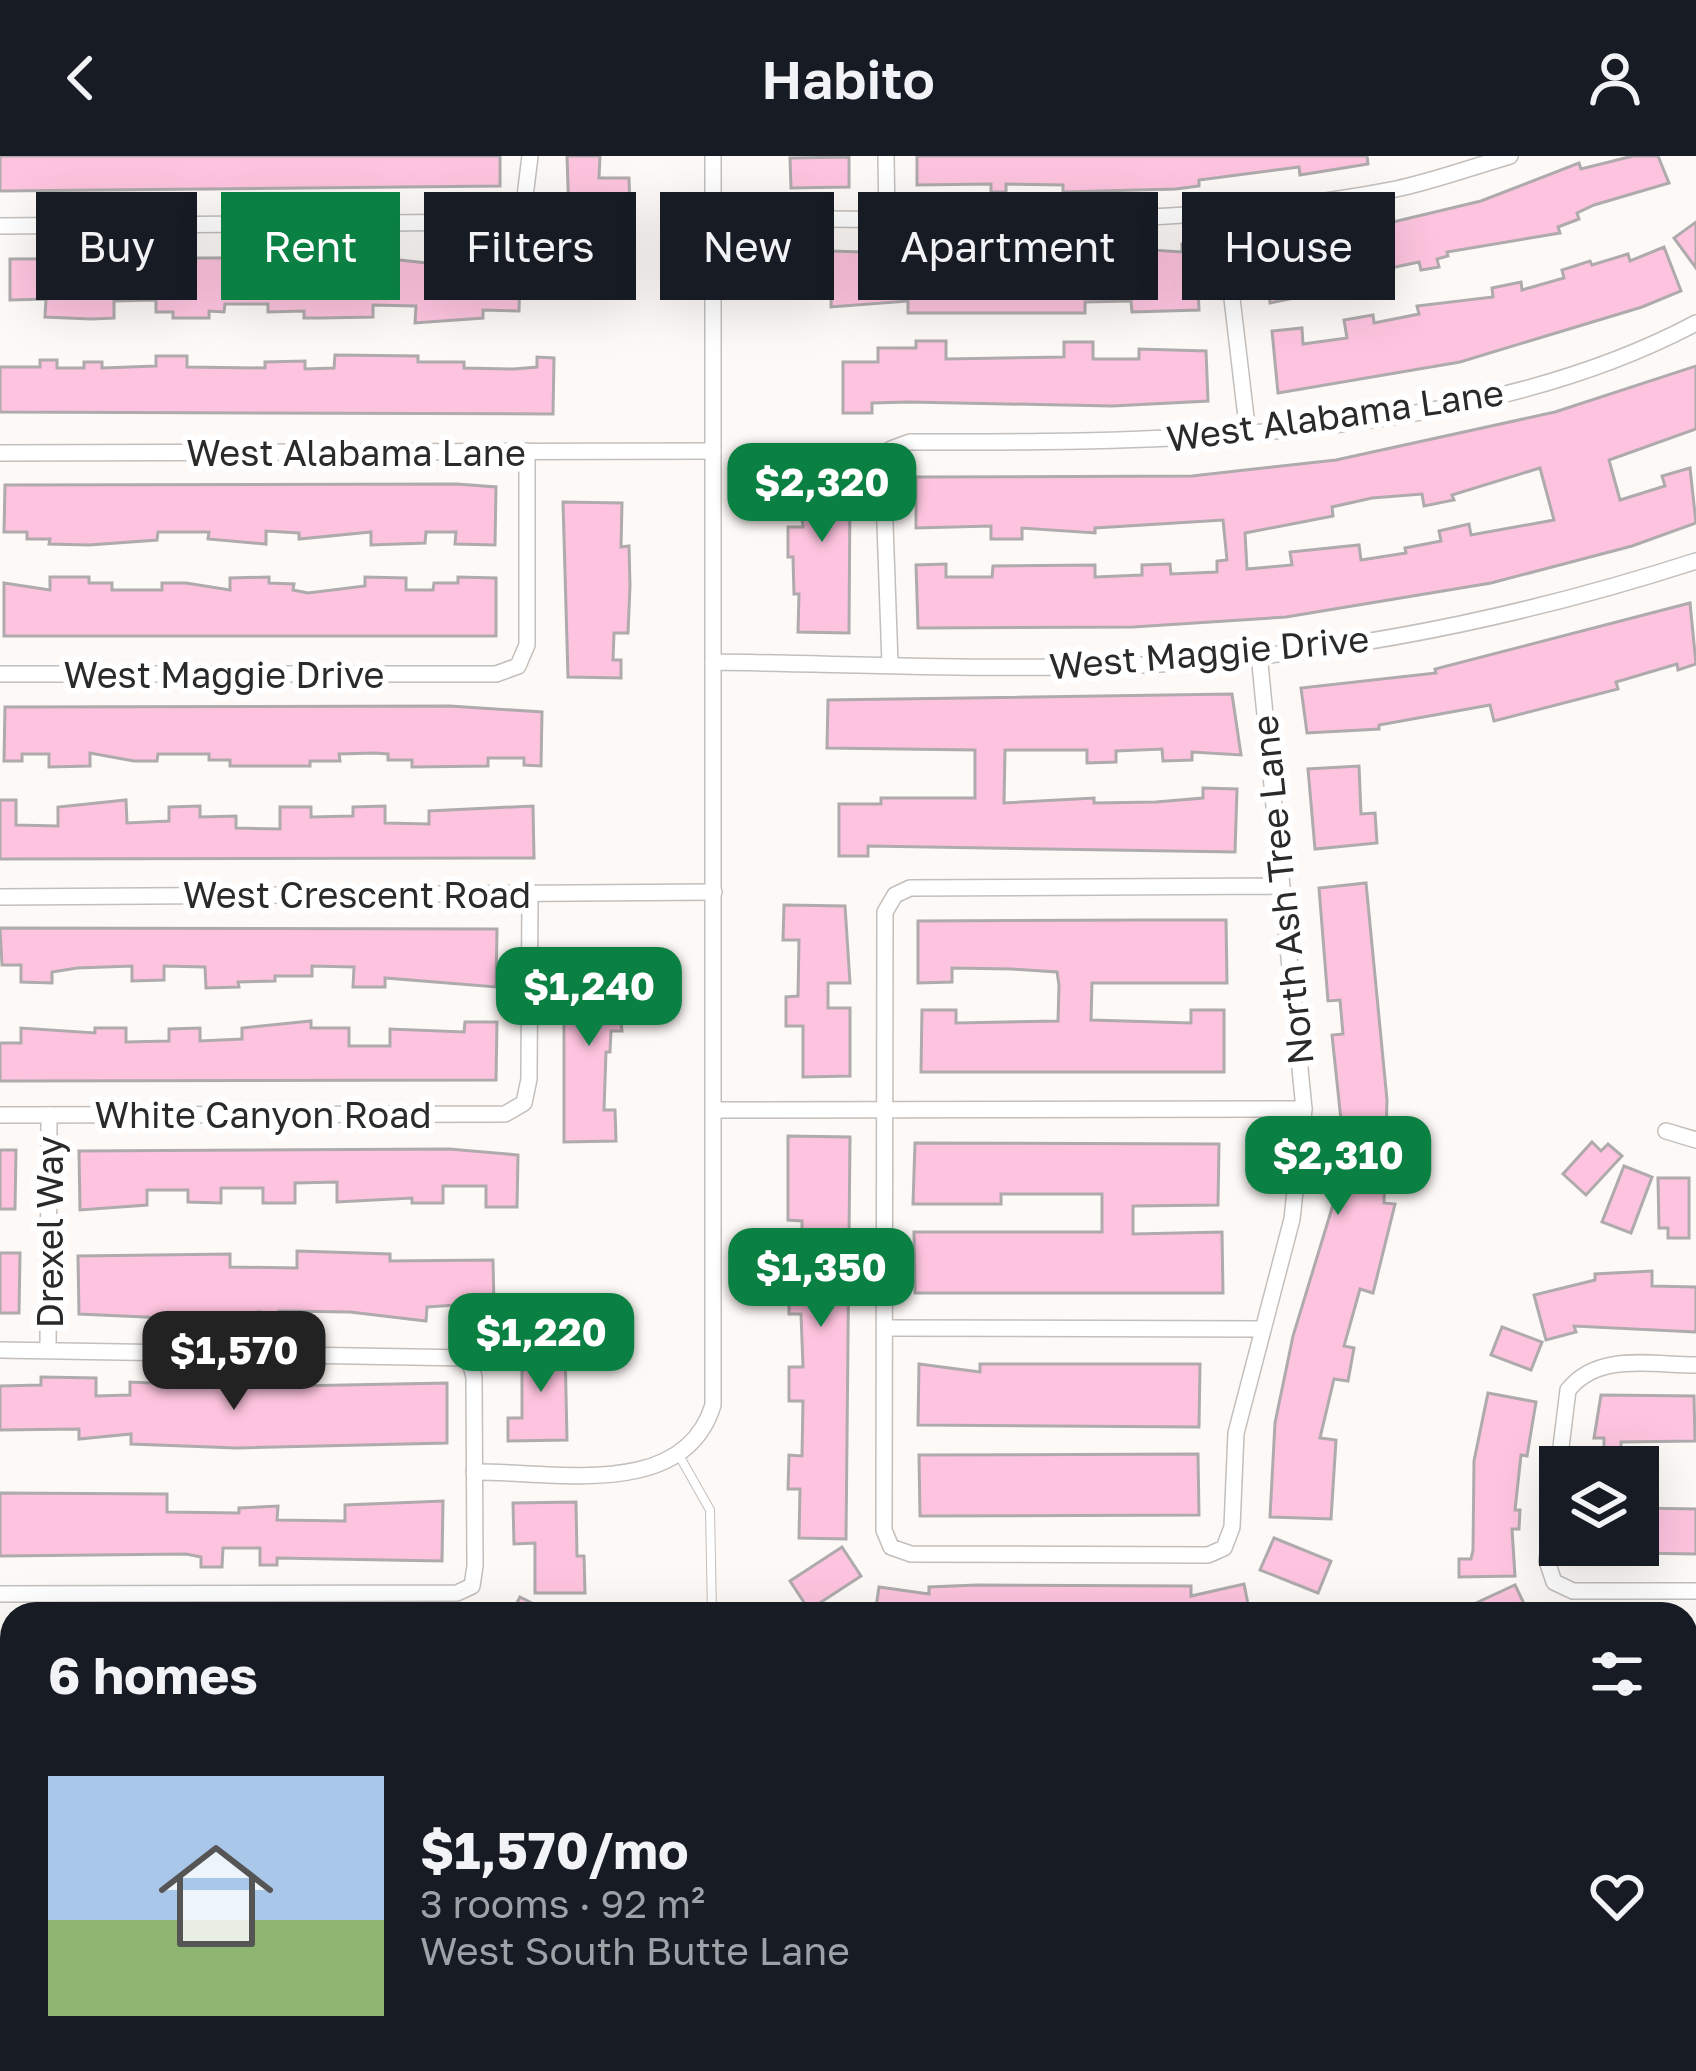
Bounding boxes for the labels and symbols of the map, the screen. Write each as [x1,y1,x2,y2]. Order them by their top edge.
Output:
street label: West Alabama Lane [1164,370,1506,460]
street label: West Alabama Lane [186,431,526,474]
pin: $2,320 [724,443,920,545]
street label: West Maggie Drive [1047,617,1371,687]
street label: West Maggie Drive [64,653,384,696]
street label: North Ash Tree Lane [1242,713,1322,1067]
street label: West Crescent Road [183,873,531,916]
pin: $1,240 [491,947,687,1049]
street label: White Canyon Road [94,1093,432,1136]
pin: $2,310 [1240,1116,1436,1218]
street label: Drexel Way [28,1136,71,1328]
pin: $1,350 [723,1228,919,1330]
pin: $1,220 [443,1293,639,1395]
pin: $1,570 [136,1311,332,1413]

